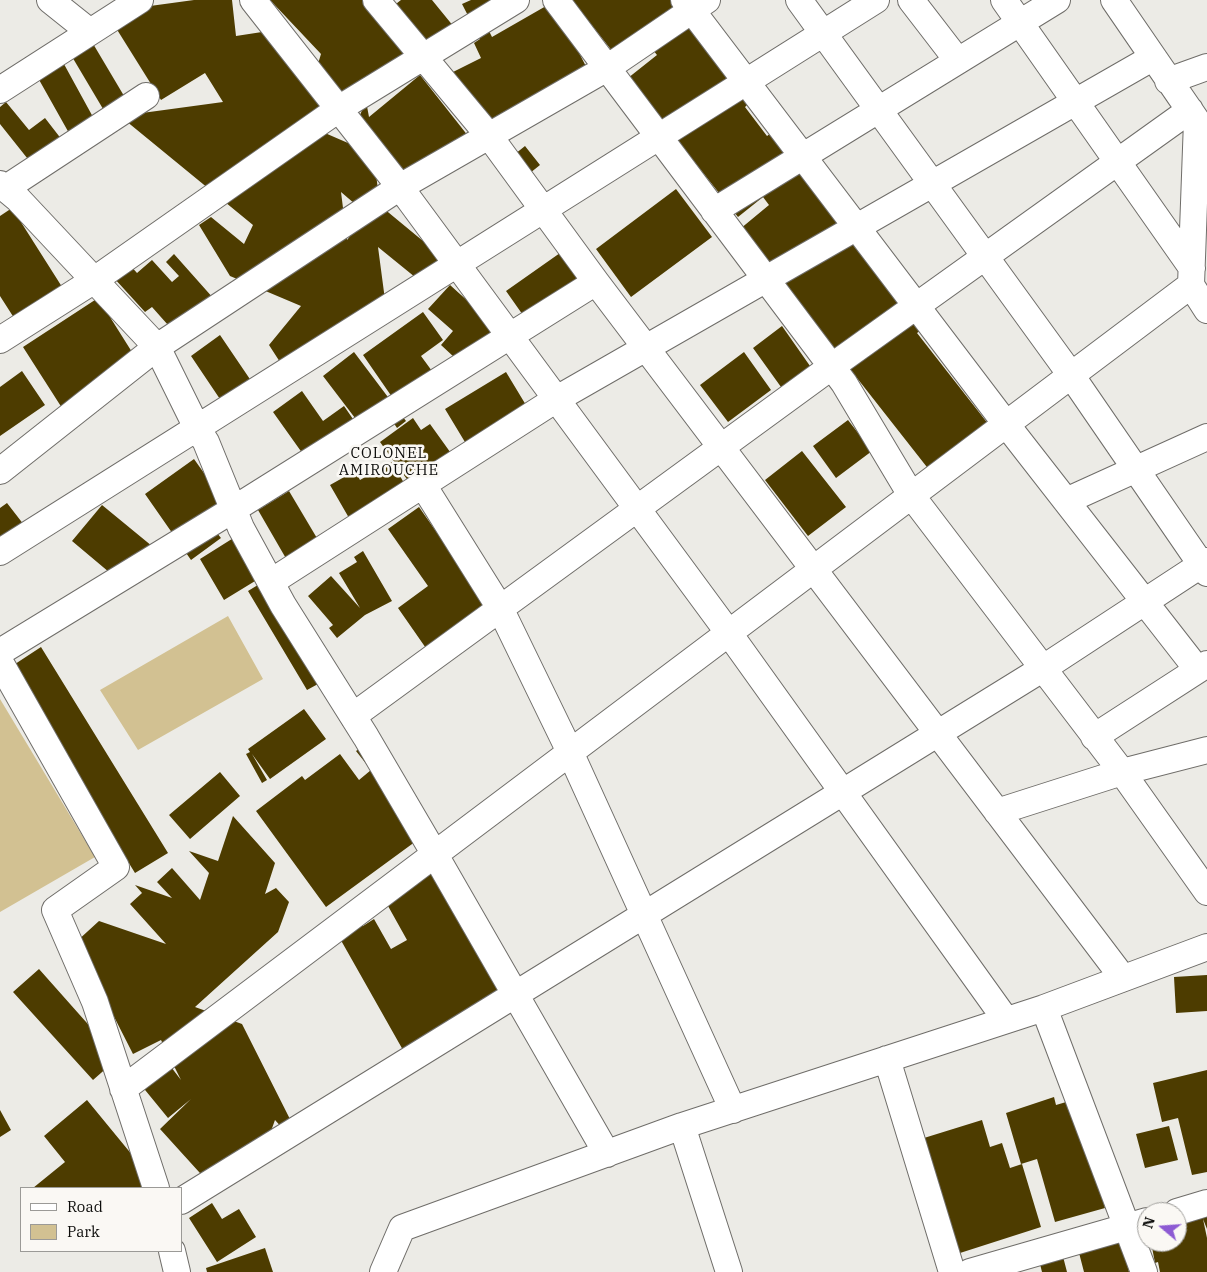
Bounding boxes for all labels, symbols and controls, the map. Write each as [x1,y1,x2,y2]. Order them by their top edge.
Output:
district label: COLONEL AMIROUCHE [338,445,440,480]
legend [20,1187,182,1252]
text: Road [67,1197,103,1216]
north arrow [1137,1202,1187,1252]
text: N [1138,1215,1159,1231]
text: Park [67,1222,100,1241]

